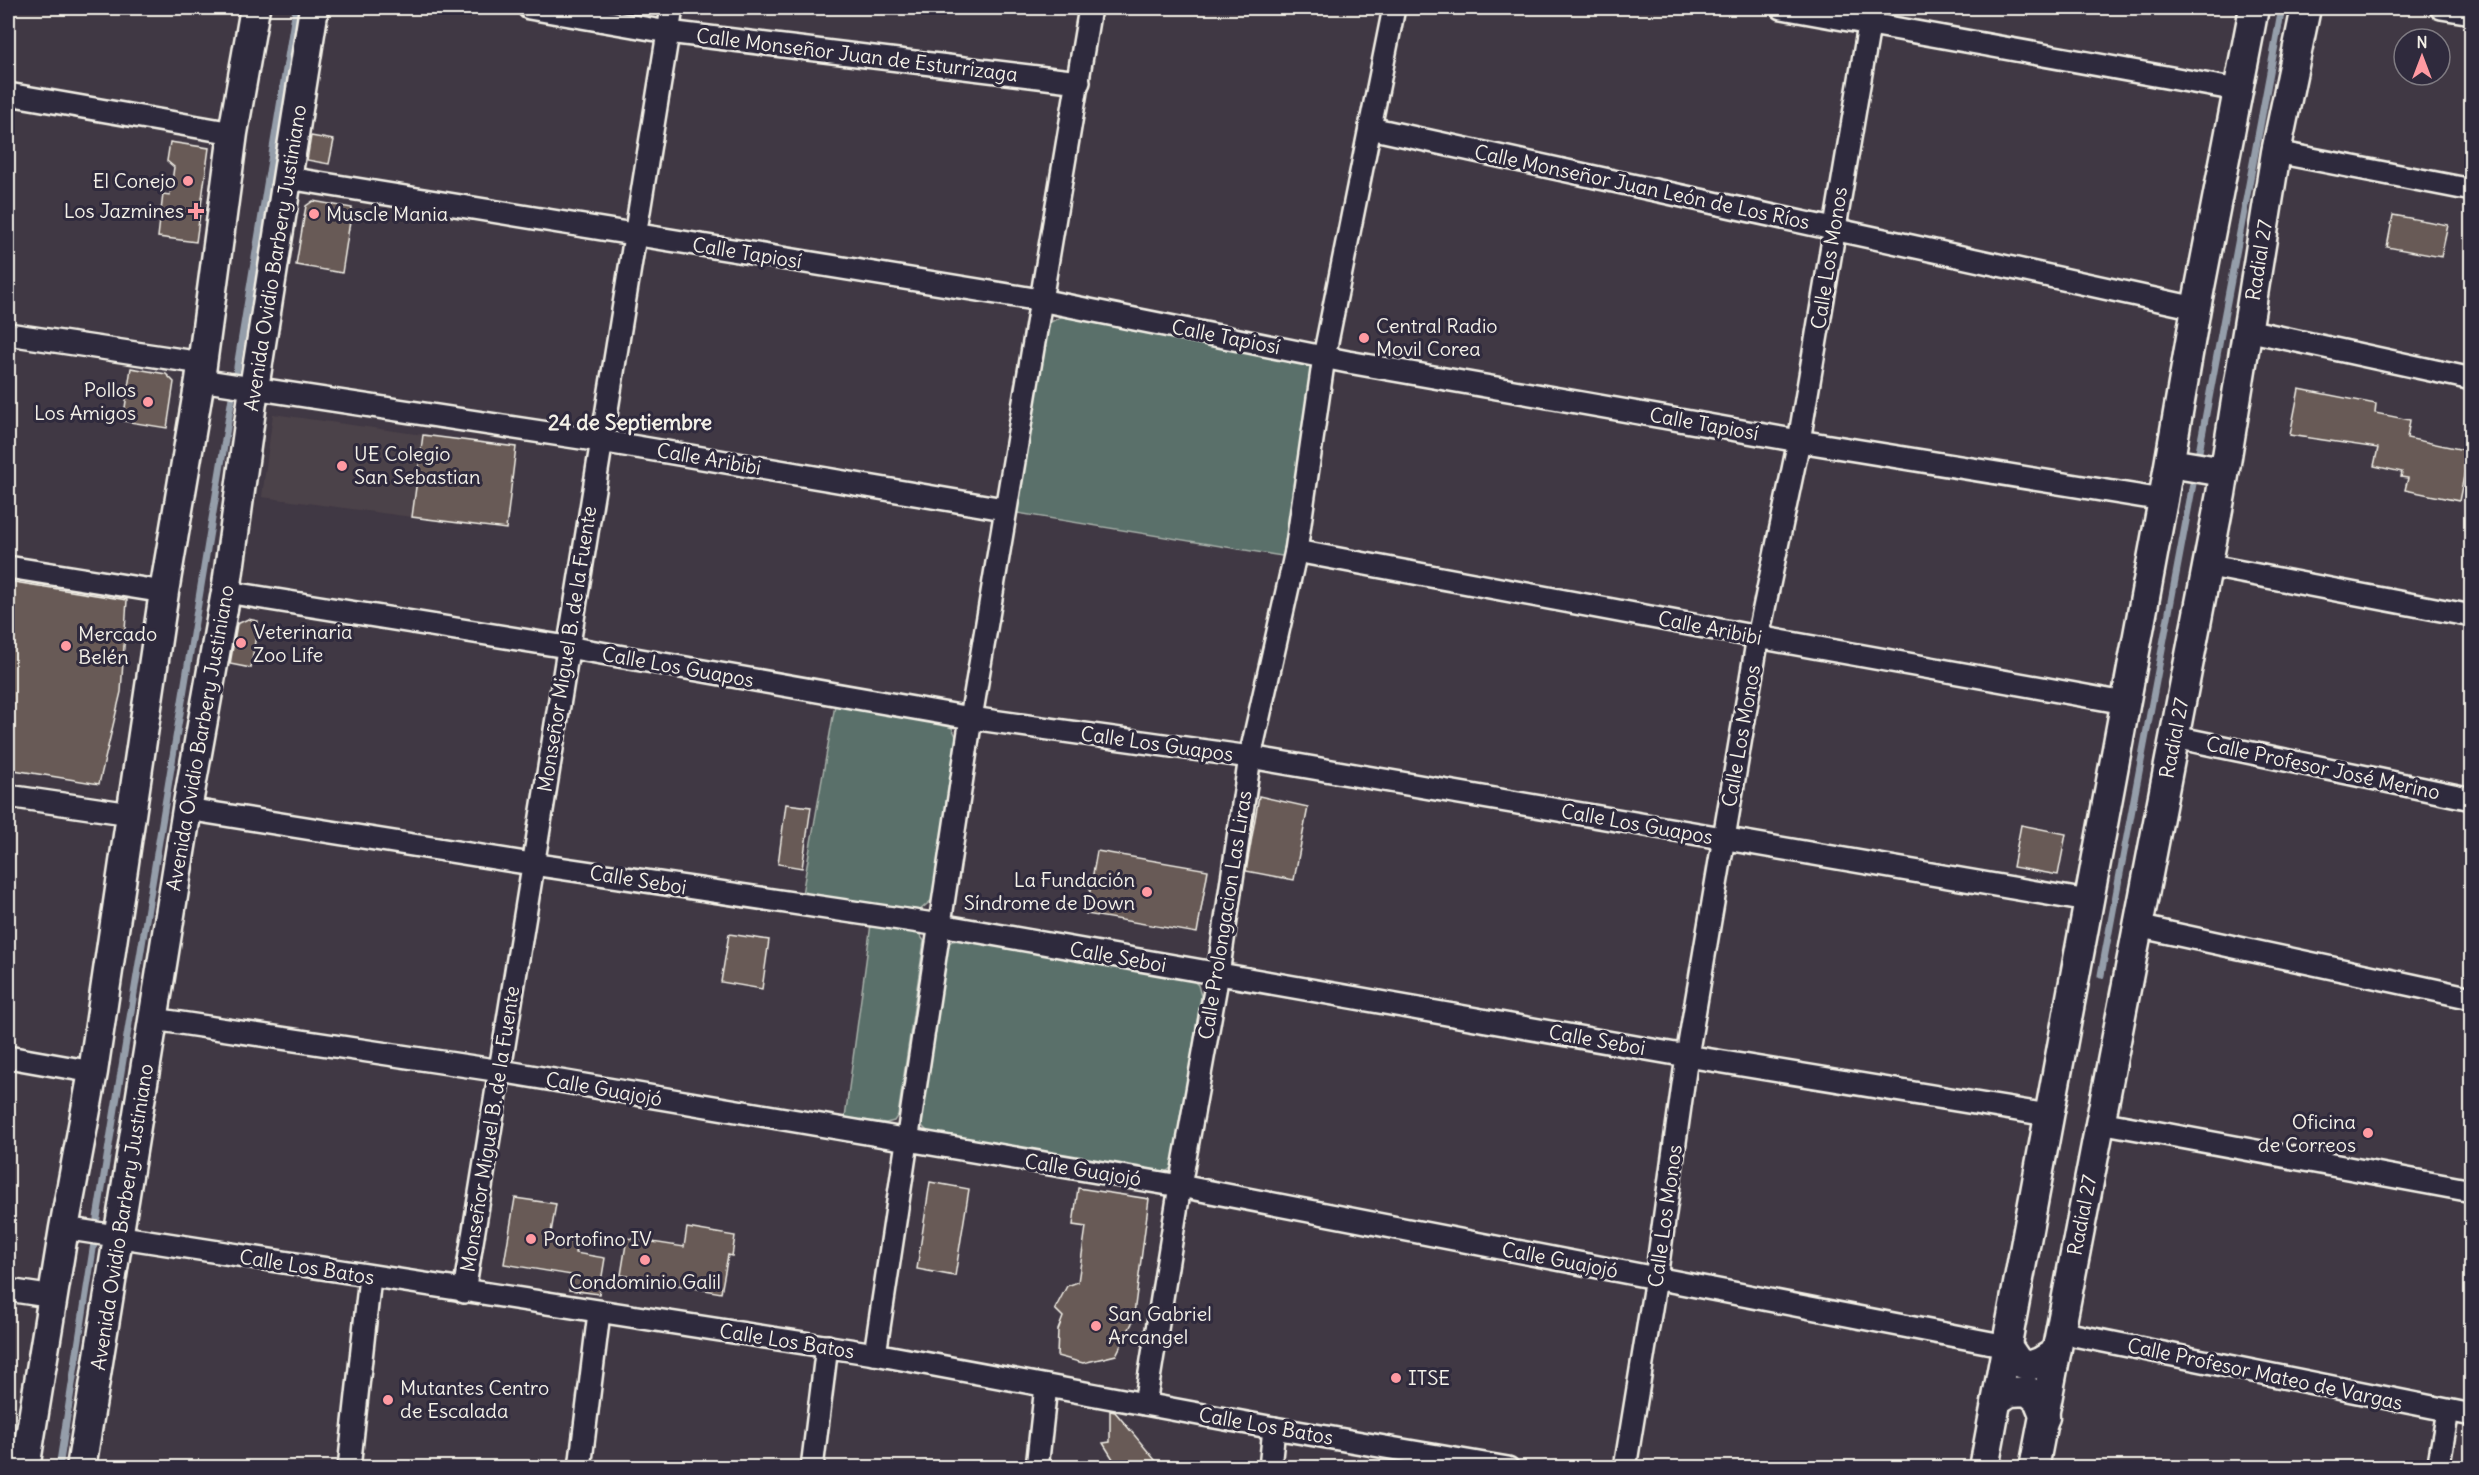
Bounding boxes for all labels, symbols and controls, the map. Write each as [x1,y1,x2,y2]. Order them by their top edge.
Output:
street label: Calle Monseñor Juan de Esturrizaga [695,22,1019,87]
north arrow [2392,27,2452,87]
text: N [2416,32,2428,52]
street label: Avenida Ovidio Barbery Justiniano [238,103,311,413]
street label: Calle Monseñor Juan León de Los Ríos [1472,139,1812,234]
place label: El Conejo [93,168,176,193]
marker: El Conejo [181,174,195,188]
street label: Calle Los Monos [1805,185,1852,331]
place label: Los Jazmines [64,198,184,223]
place label: Muscle Mania [326,201,448,226]
marker: Los Jazmines [189,204,203,218]
marker: Muscle Mania [307,207,321,221]
street label: Radial 27 [2240,217,2277,302]
street label: Calle Tapiosí [691,232,803,273]
place label: Central Radio Movil Corea [1376,313,1498,361]
street label: Calle Tapiosí [1170,314,1283,359]
marker: Central Radio Movil Corea [1357,331,1371,345]
place label: Pollos Los Amigos [34,377,136,425]
marker: Pollos Los Amigos [141,395,155,409]
street label: Calle Tapiosí [1648,402,1761,445]
district label: 24 de Septiembre [548,409,712,436]
street label: Calle Aribibi [655,437,763,480]
place label: UE Colegio San Sebastian [354,441,481,489]
marker: UE Colegio San Sebastian [335,459,349,473]
street label: Monseñor Miguel B. de la Fuente [532,504,601,794]
street label: Avenida Ovidio Barbery Justiniano [160,583,239,893]
street label: Calle Aribibi [1656,605,1764,650]
place label: Veterinaria Zoo Life [253,619,353,667]
place label: Mercado Belén [78,621,157,669]
marker: Veterinaria Zoo Life [234,636,248,650]
marker: Mercado Belén [59,639,73,653]
street label: Calle Los Guapos [600,641,756,692]
street label: Calle Los Monos [1716,663,1765,809]
street label: Radial 27 [2153,695,2194,780]
street label: Calle Los Guapos [1079,720,1235,767]
street label: Calle Profesor José Merino [2204,730,2442,805]
street label: Calle Prolongacion Las Liras [1192,789,1257,1041]
street label: Calle Los Guapos [1559,798,1715,849]
street label: Calle Seboi [588,860,688,899]
place label: La Fundación Síndrome de Down [964,867,1135,915]
marker: La Fundación Síndrome de Down [1140,885,1154,899]
street label: Calle Seboi [1068,936,1168,977]
street label: Monseñor Miguel B. de la Fuente [455,984,524,1274]
street label: Calle Seboi [1547,1019,1647,1060]
street label: Avenida Ovidio Barbery Justiniano [85,1062,158,1372]
street label: Calle Guajojó [544,1066,664,1111]
place label: Oficina de Correos [2258,1109,2356,1157]
marker: Oficina de Correos [2361,1126,2375,1140]
street label: Calle Los Monos [1642,1143,1687,1289]
street label: Calle Guajojó [1023,1148,1143,1191]
street label: Radial 27 [2061,1172,2102,1257]
place label: Portofino IV [543,1226,652,1251]
marker: Portofino IV [524,1232,538,1246]
street label: Calle Guajojó [1500,1236,1620,1283]
street label: Calle Los Batos [238,1244,376,1290]
marker: Condominio Galil [638,1253,652,1267]
place label: Condominio Galil [569,1269,721,1294]
place label: San Gabriel Arcangel [1108,1301,1212,1349]
street label: Calle Los Batos [718,1318,856,1364]
marker: San Gabriel Arcangel [1089,1319,1103,1333]
street label: Calle Profesor Mateo de Vargas [2125,1332,2405,1415]
place label: ITSE [1408,1365,1450,1390]
marker: ITSE [1389,1371,1403,1385]
place label: Mutantes Centro de Escalada [400,1375,549,1423]
marker: Mutantes Centro de Escalada [381,1393,395,1407]
street label: Calle Los Batos [1197,1401,1335,1450]

